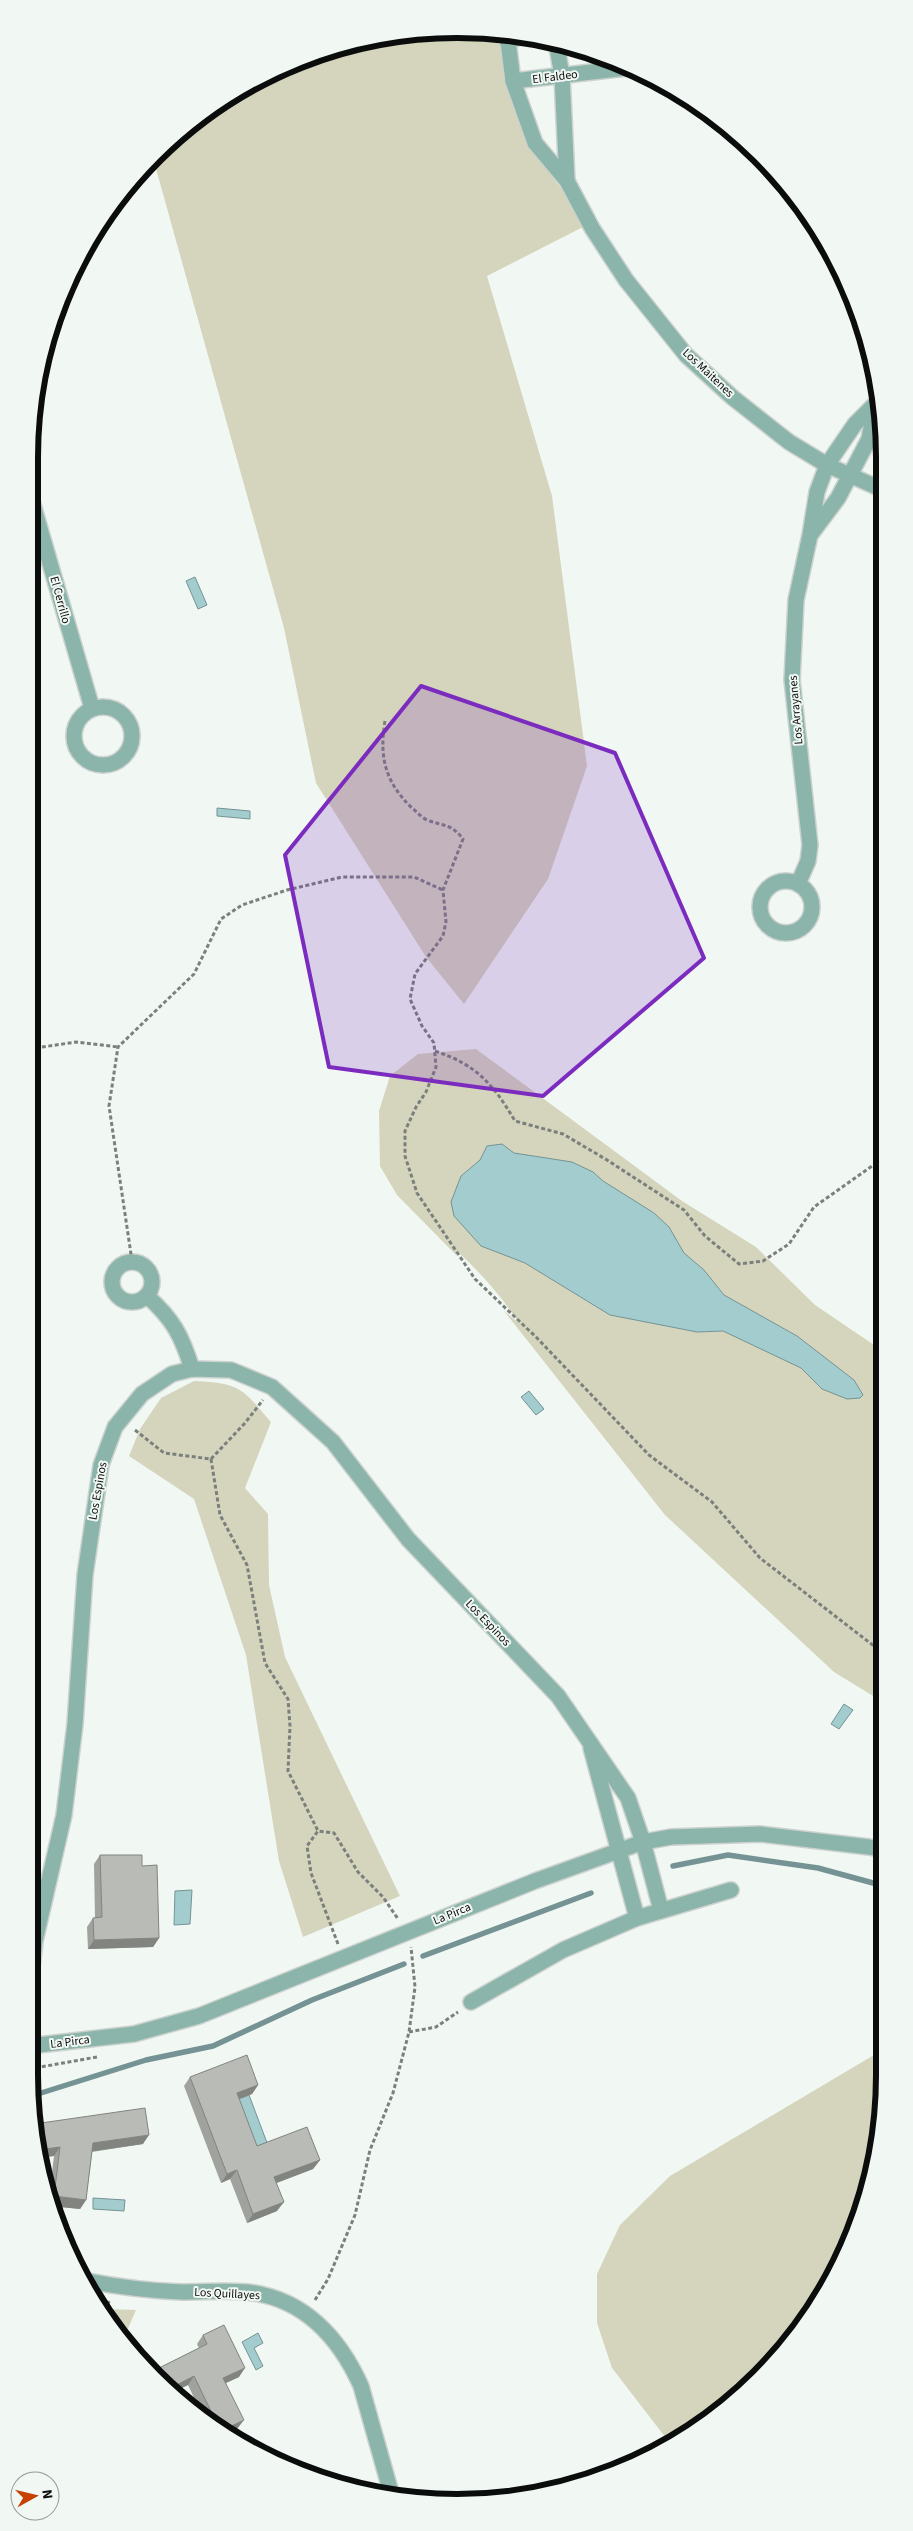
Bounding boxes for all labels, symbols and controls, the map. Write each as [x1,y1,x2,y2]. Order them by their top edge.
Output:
street label: El Faldeo [531,66,579,88]
street label: Los Maitenes [679,345,737,401]
street label: El Cerrillo [46,574,74,626]
street label: Los Arrayanes [785,675,807,745]
street label: Los Espinos [85,1461,111,1521]
street label: Los Espinos [462,1596,514,1650]
street label: La Pirca [431,1899,473,1929]
street label: La Pirca [49,2031,91,2053]
street label: Los Quillayes [194,2284,260,2304]
north arrow [10,2471,60,2521]
text: N [36,2488,57,2500]

